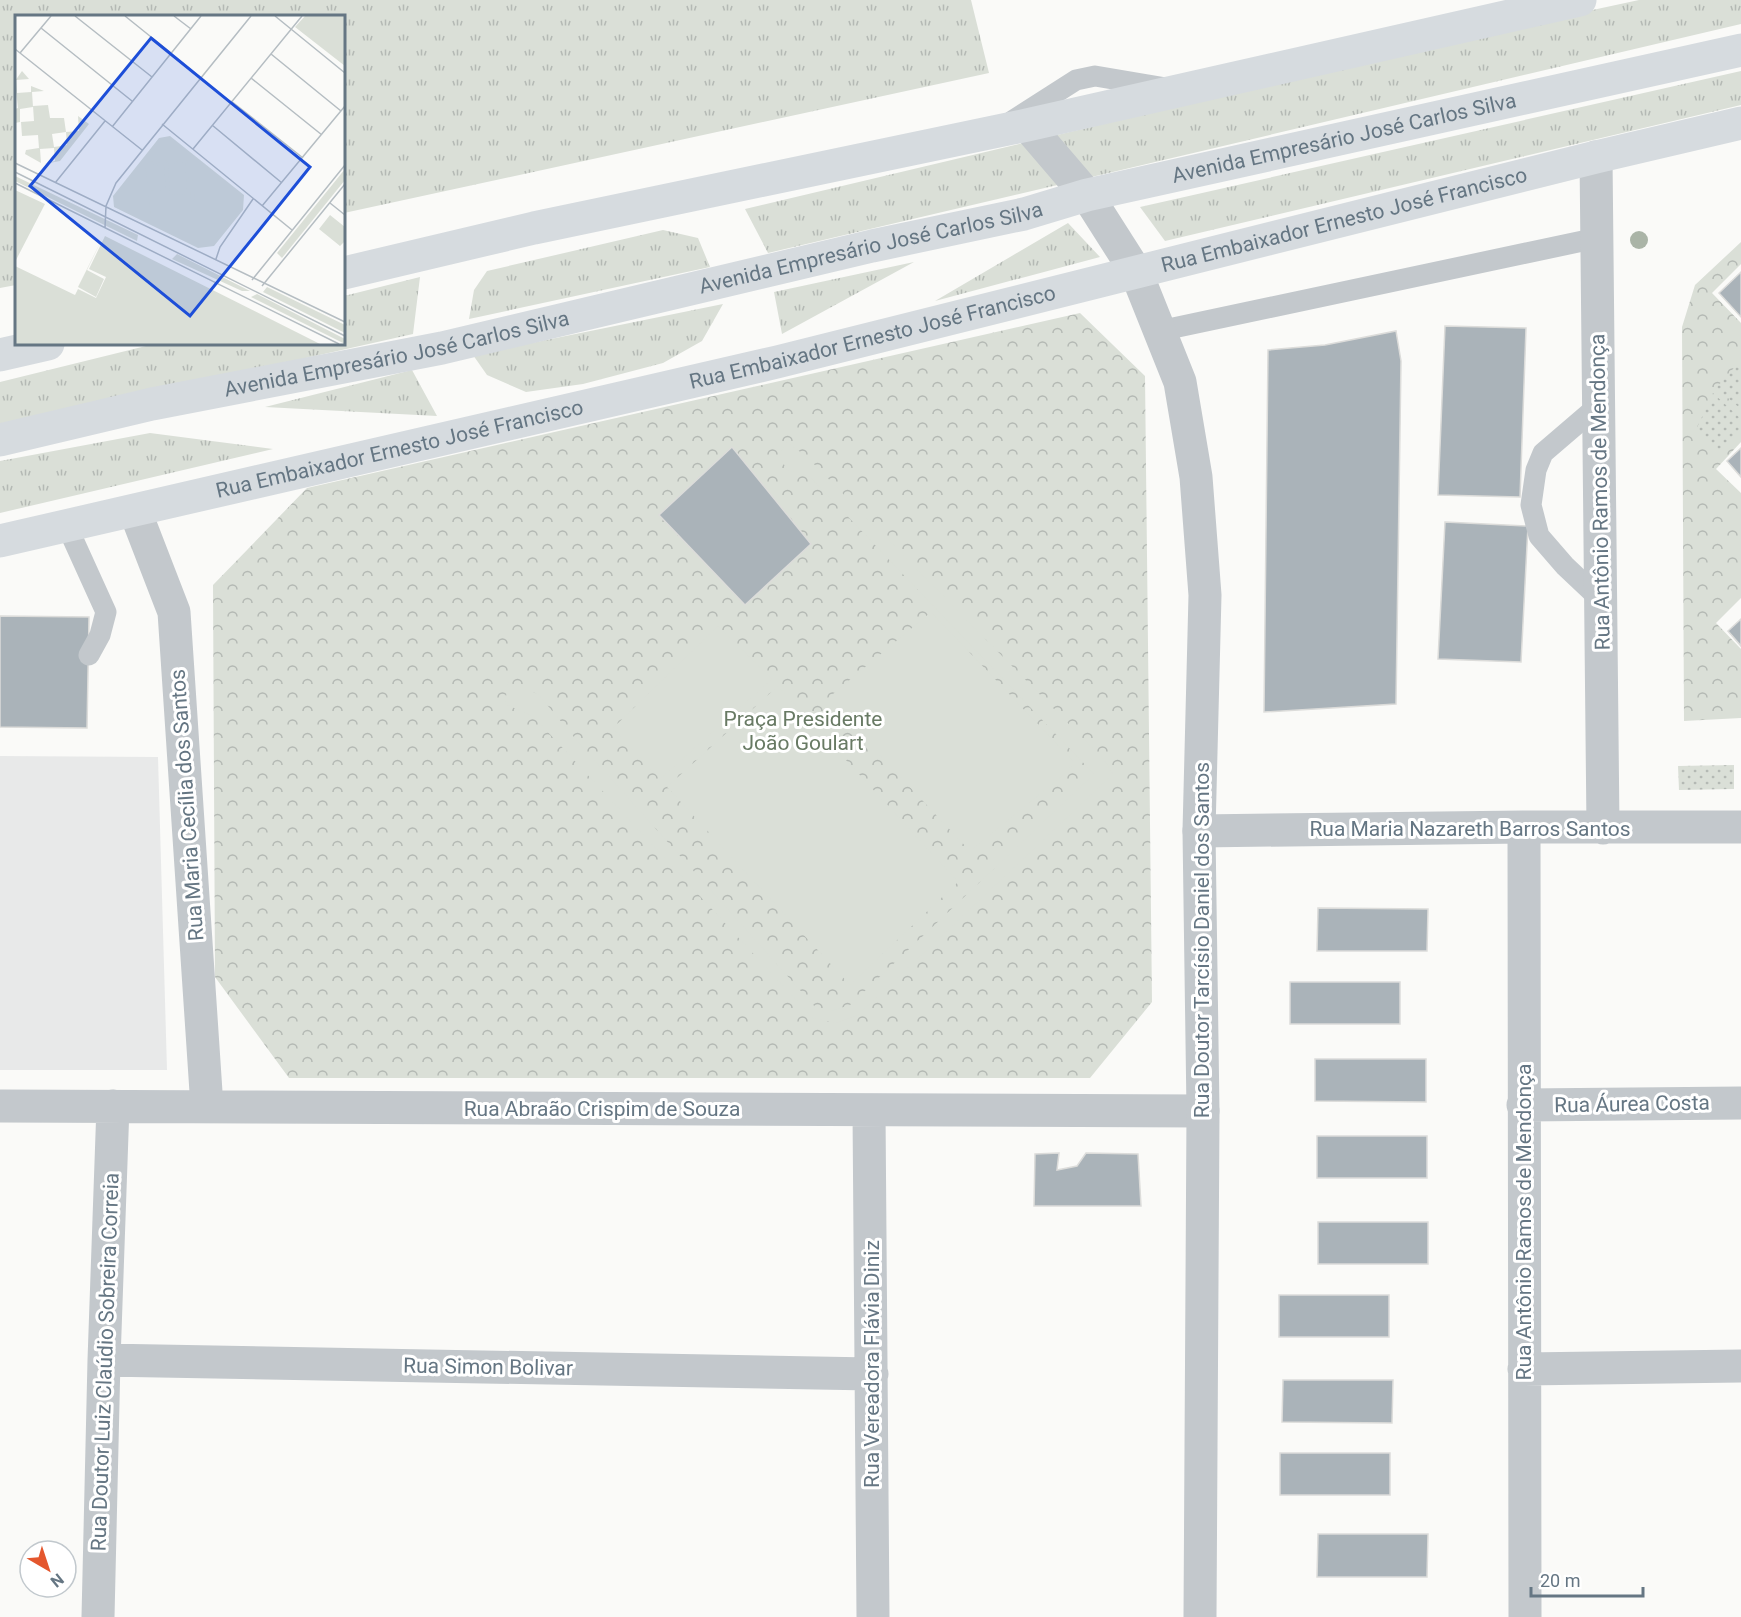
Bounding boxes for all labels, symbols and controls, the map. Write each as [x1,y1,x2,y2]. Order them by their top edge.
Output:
inset map [15,15,345,345]
street label: Avenida Empresário José Carlos Silva [1170,88,1518,188]
street label: Rua Embaixador Ernesto José Francisco [1159,163,1530,277]
street label: Avenida Empresário José Carlos Silva [697,197,1046,299]
street label: Rua Embaixador Ernesto José Francisco [687,281,1058,394]
street label: Avenida Empresário José Carlos Silva [222,306,572,402]
street label: Rua Antônio Ramos de Mendonça [1585,333,1615,651]
street label: Rua Embaixador Ernesto José Francisco [214,395,586,503]
street label: Rua Maria Cecília dos Santos [166,668,208,942]
park label: Praça Presidente João Goulart [724,707,882,755]
street label: Rua Doutor Tarcísio Daniel dos Santos [1190,762,1214,1118]
street label: Rua Maria Nazareth Barros Santos [1309,817,1631,841]
street label: Rua Antônio Ramos de Mendonça [1512,1064,1536,1380]
street label: Rua Áurea Costa [1554,1091,1710,1117]
street label: Rua Abraão Crispim de Souza [464,1097,740,1121]
street label: Rua Doutor Luiz Claúdio Sobreira Correia [86,1172,124,1552]
street label: Rua Vereadora Flávia Diniz [860,1240,884,1488]
street label: Rua Simon Bolivar [403,1354,573,1380]
north arrow [18,1539,78,1599]
scale bar [1531,1560,1644,1598]
text: N [47,1569,67,1591]
text: 20 m [1540,1570,1580,1591]

